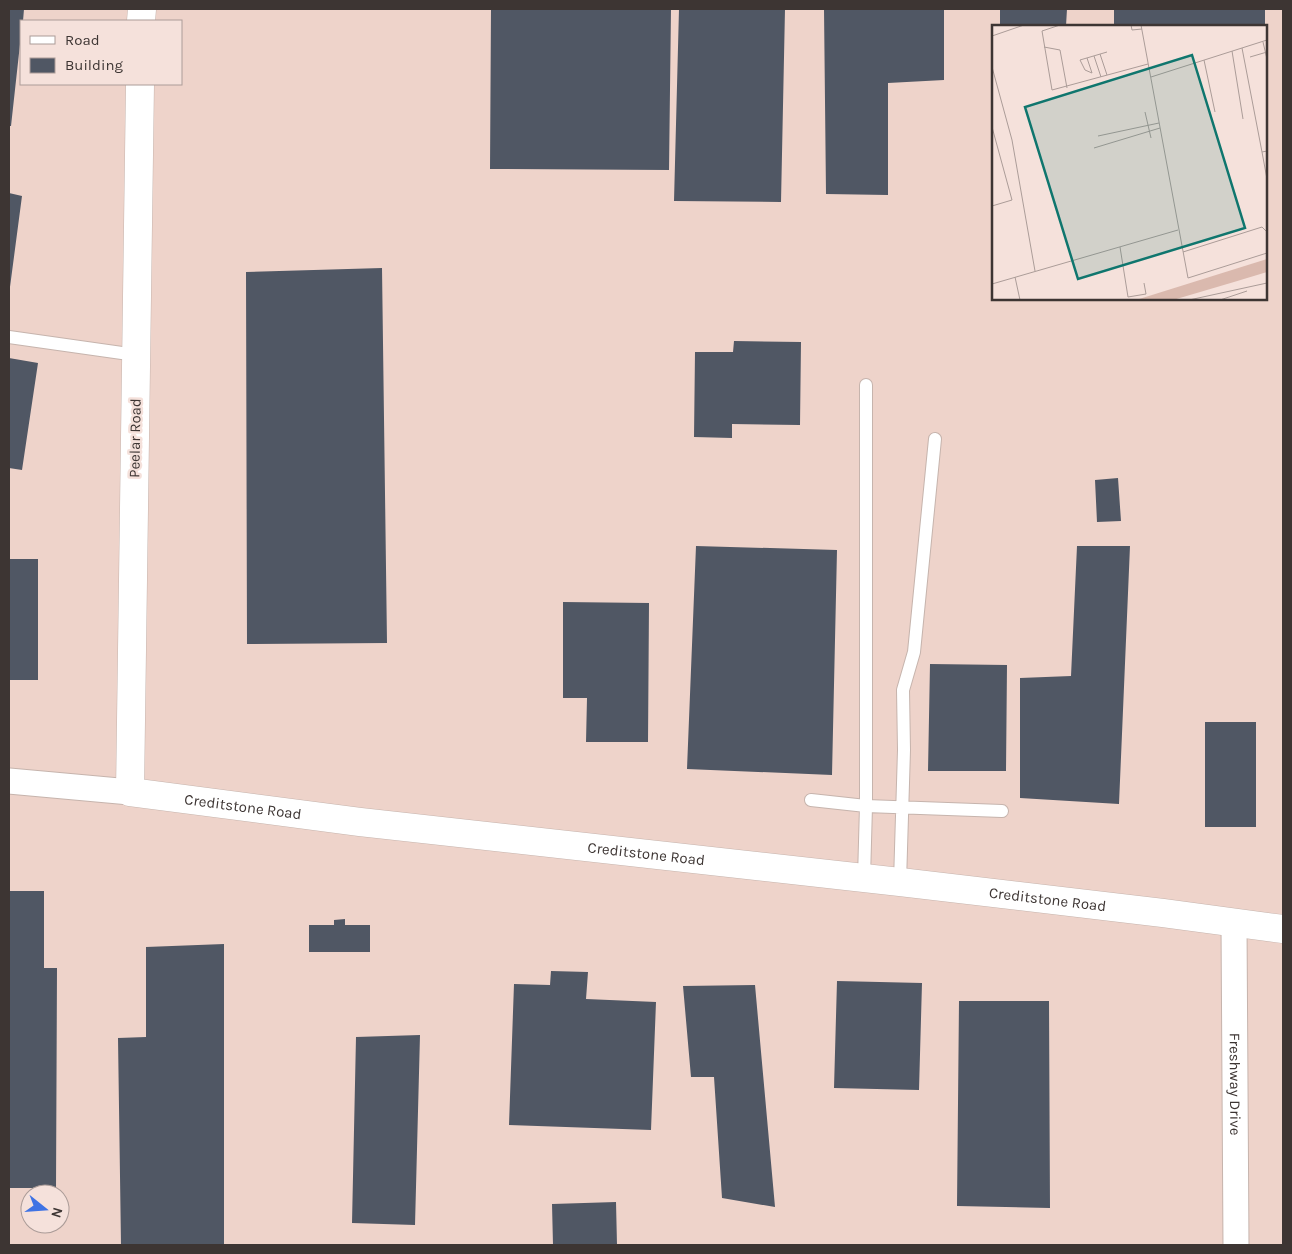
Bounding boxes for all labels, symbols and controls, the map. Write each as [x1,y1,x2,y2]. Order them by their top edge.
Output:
legend [20,20,182,85]
inset map [992,25,1267,300]
text: Road [65,31,100,49]
text: Building [65,56,123,74]
street label: Peelar Road [125,398,145,478]
street label: Creditstone Road [183,790,303,823]
street label: Creditstone Road [587,838,706,869]
street label: Creditstone Road [988,884,1107,915]
street label: Freshway Drive [1226,1033,1244,1135]
north arrow [20,1184,70,1234]
text: N [47,1205,67,1220]

